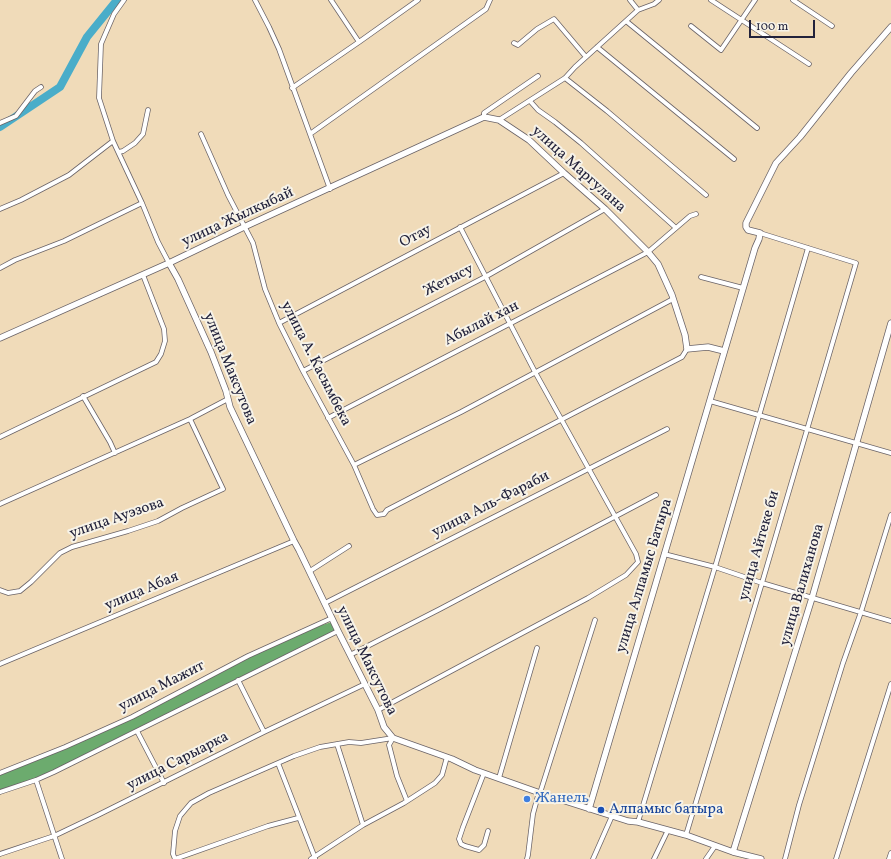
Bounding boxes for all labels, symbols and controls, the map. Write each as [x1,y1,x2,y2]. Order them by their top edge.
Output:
scale bar [751,12,817,38]
text: 100 m [756,19,788,35]
street label: улица Маргулана [527,123,629,217]
street label: улица Жылкыбай [179,184,297,252]
street label: Отау [397,221,435,253]
street label: Жетысу [421,261,477,301]
street label: Абылай хан [442,298,522,350]
street label: улица А. Касымбека [276,299,354,429]
street label: улица Максутова [198,310,260,428]
street label: улица Аль-Фараби [429,468,553,542]
street label: улица Айтеке би [736,489,784,603]
street label: улица Ауэзова [67,494,167,544]
street label: улица Алпамыс Батыра [613,497,677,655]
street label: улица Валиханова [777,522,829,648]
street label: улица Абая [102,568,182,616]
street label: улица Максутова [332,603,400,719]
street label: улица Мажит [116,658,208,716]
street label: улица Сарыарка [124,729,232,795]
place label: Жанель [535,790,589,808]
marker: Жанель [522,794,532,804]
place label: Алпамыс батыра [609,801,723,819]
marker: Алпамыс батыра [596,805,606,815]

